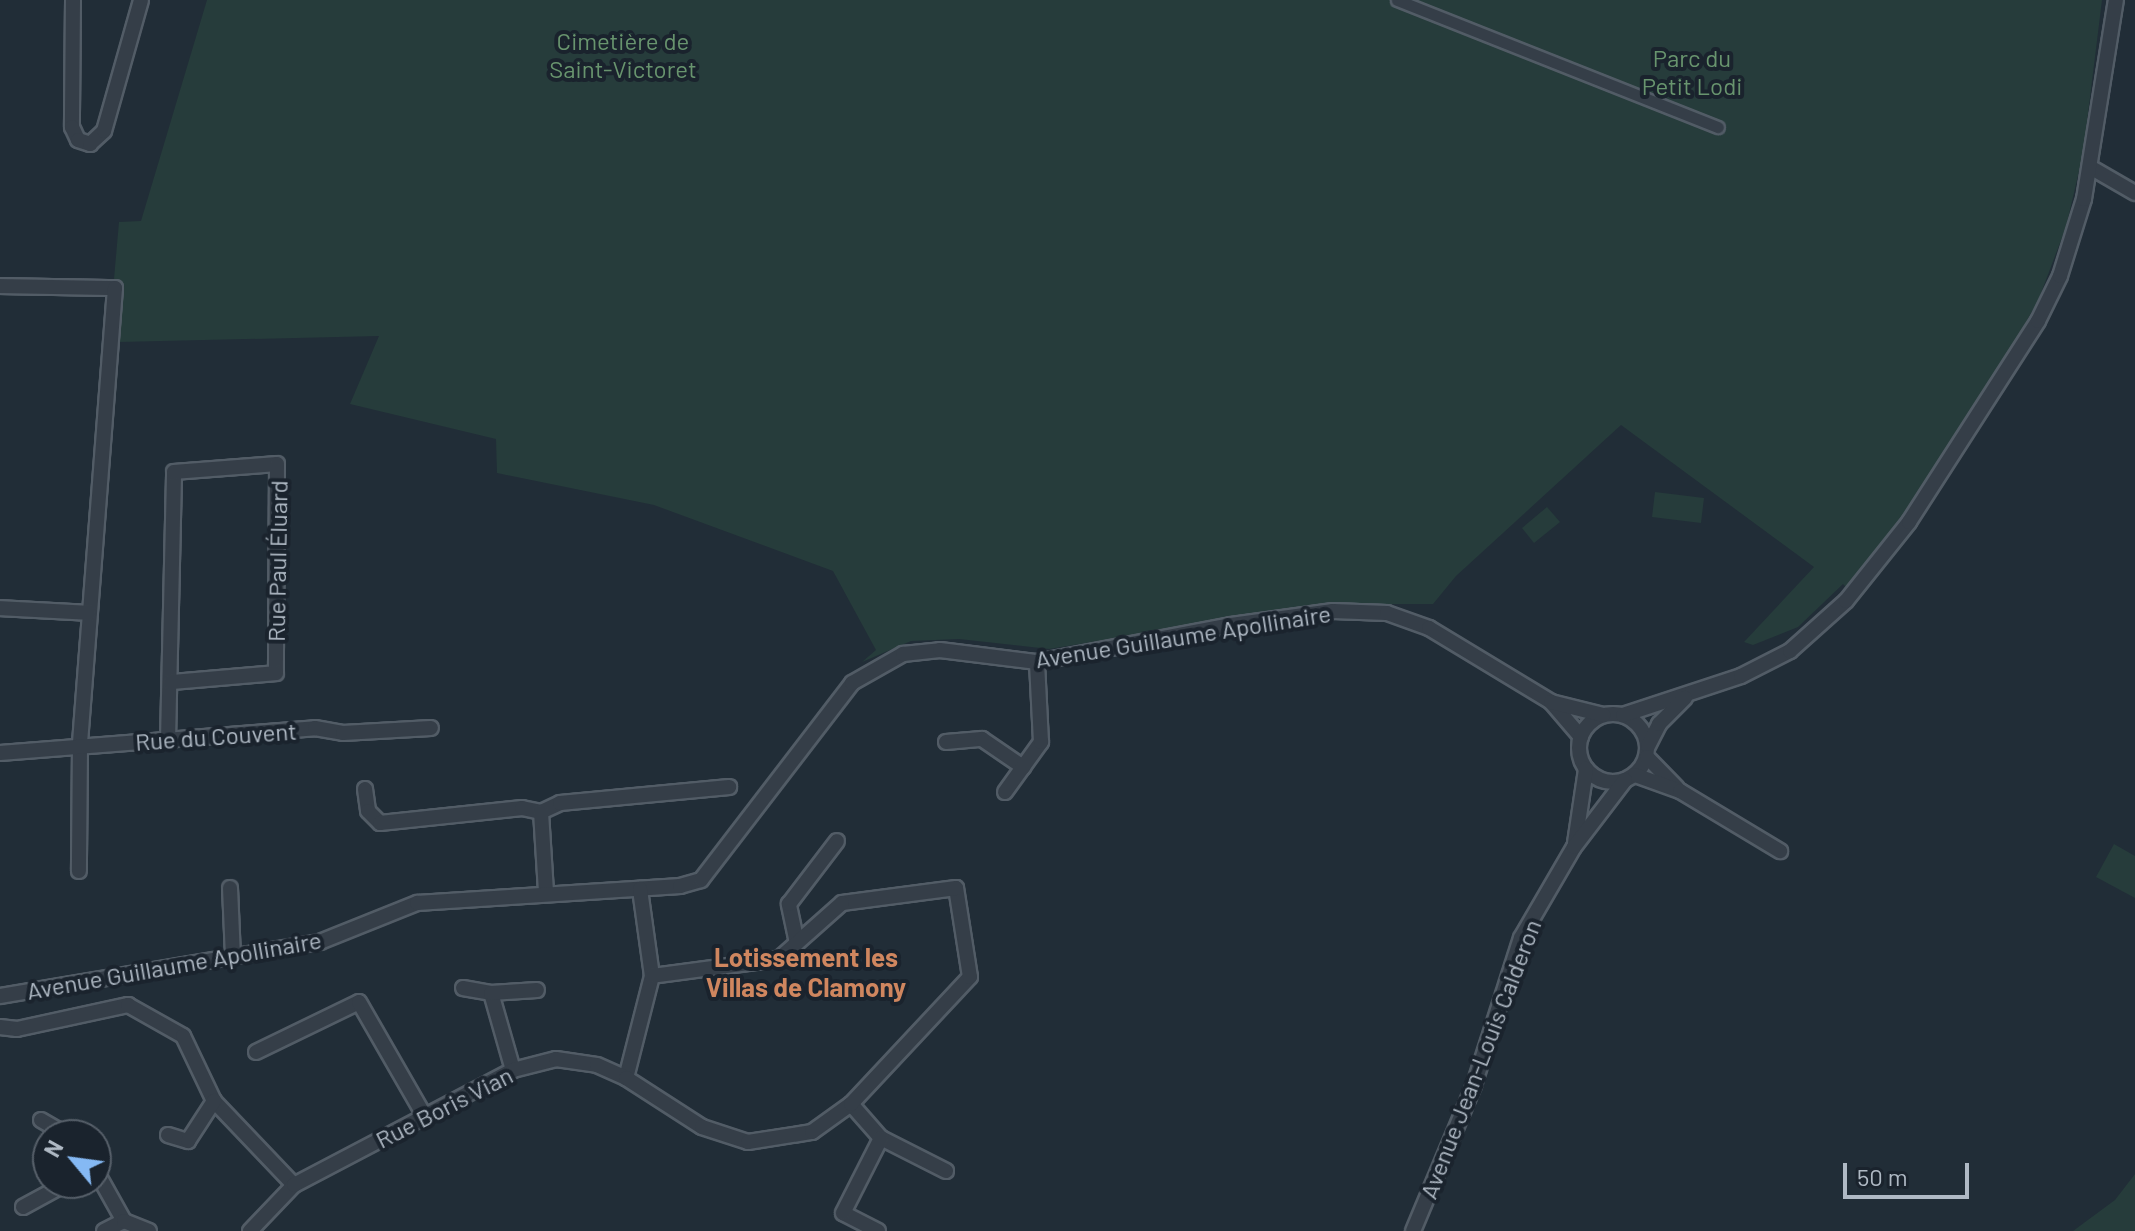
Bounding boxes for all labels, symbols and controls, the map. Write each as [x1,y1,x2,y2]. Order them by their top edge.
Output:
park label: Cimetière de Saint-Victoret [549,27,697,83]
park label: Parc du Petit Lodi [1642,44,1742,100]
street label: Rue Paul Éluard [261,480,293,642]
street label: Avenue Guillaume Apollinaire [1033,598,1333,674]
street label: Rue du Couvent [134,716,298,756]
street label: Avenue Jean-Louis Calderon [1413,915,1547,1203]
street label: Avenue Guillaume Apollinaire [24,925,324,1005]
district label: Lotissement les Villas de Clamony [706,941,906,1002]
street label: Rue Boris Vian [371,1060,517,1154]
north arrow [32,1119,112,1199]
text: N [38,1136,68,1161]
scale bar [1847,1147,1973,1197]
text: 50 m [1857,1162,1908,1191]

